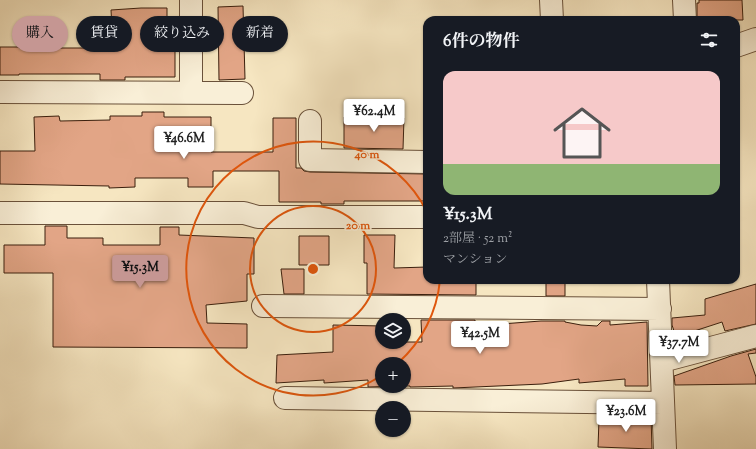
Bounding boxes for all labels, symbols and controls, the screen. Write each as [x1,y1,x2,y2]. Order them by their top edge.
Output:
chip: 購入 [12,16,68,52]
chip: 賃貸 [76,16,132,52]
chip: 絞り込み [140,16,224,52]
chip: 新着 [232,16,288,52]
icon: filters [698,29,720,51]
text: 6件の物件 [443,30,519,54]
icon: home [546,97,618,169]
pin: ¥62.4M [341,99,407,133]
text: ¥62.4M [353,103,395,121]
pin: ¥46.6M [151,126,217,160]
text: ¥46.6M [163,130,205,148]
text: 40 m [354,146,379,164]
text: ¥15.3M [443,203,492,227]
text: 20 m [346,217,370,235]
text: 2部屋 · 52 m² [443,230,512,248]
text: マンション [443,251,507,269]
pin: ¥15.3M [107,255,173,289]
text: ¥15.3M [121,259,159,277]
centre of rings [306,262,320,276]
map controls [375,313,411,437]
button: layers [375,313,411,349]
pin: ¥42.5M [447,321,513,355]
text: ¥42.5M [460,325,500,343]
pin: ¥37.7M [646,330,712,364]
text: ¥37.7M [658,334,700,352]
button: + [375,357,411,393]
pin: ¥23.6M [593,399,659,433]
button: − [375,401,411,437]
text: ¥23.6M [605,403,647,421]

